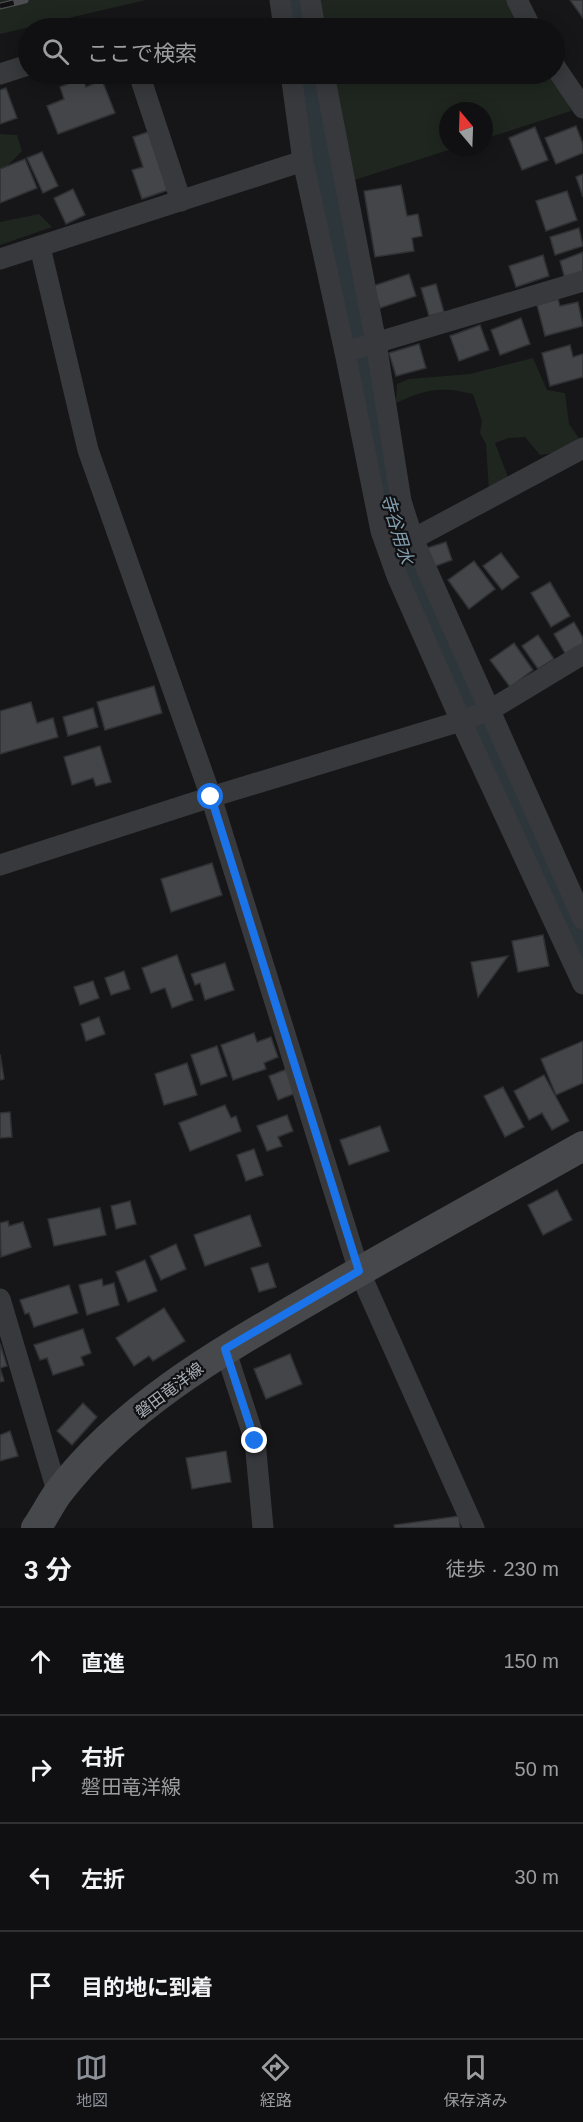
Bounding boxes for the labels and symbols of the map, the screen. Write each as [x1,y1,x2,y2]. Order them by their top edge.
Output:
north arrow [439,102,493,156]
water label: 寺谷用水 [377,492,418,568]
route start [197,783,223,809]
street label: 磐田竜洋線 [132,1360,206,1421]
route end [241,1427,267,1453]

